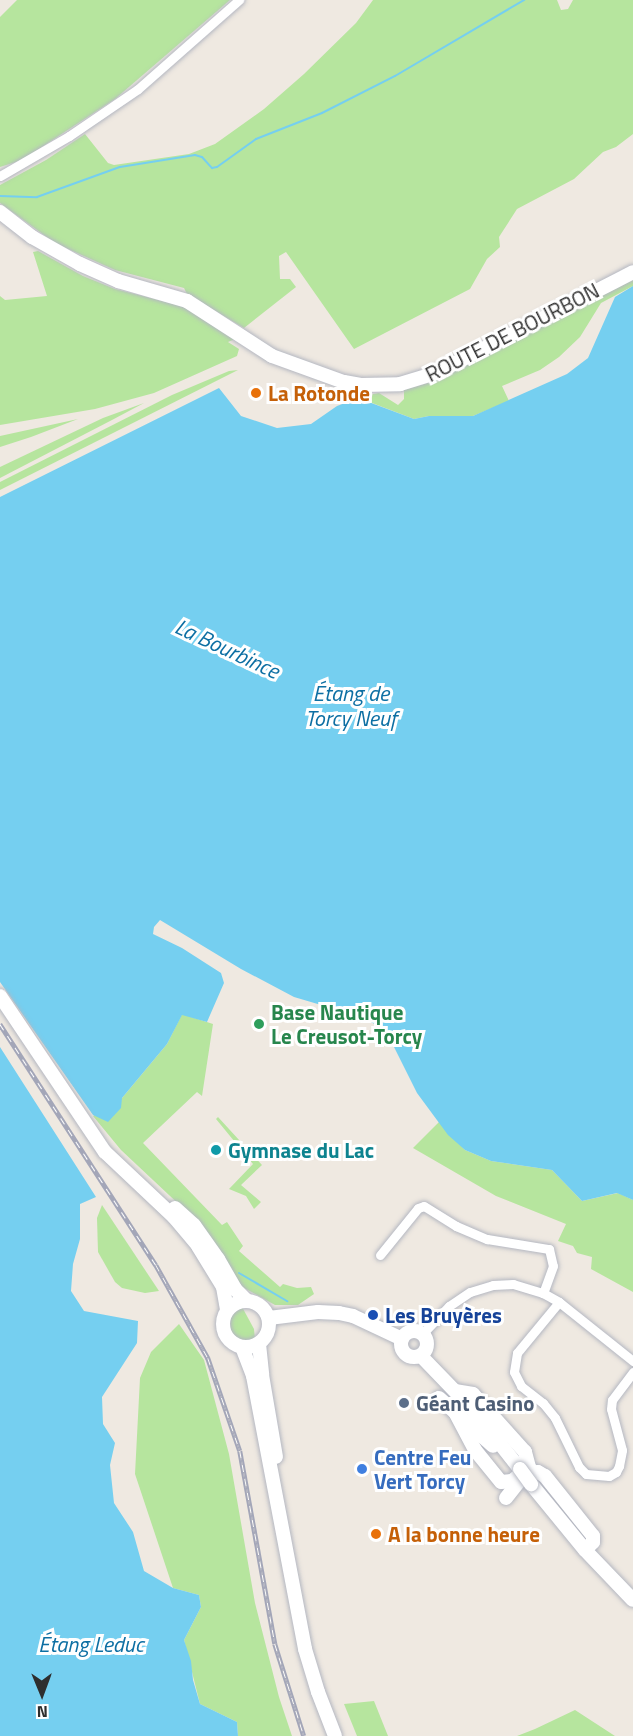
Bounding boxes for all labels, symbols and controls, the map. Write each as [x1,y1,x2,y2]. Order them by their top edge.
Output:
street label: ROUTE DE BOURBON [421,277,603,387]
place label: La Rotonde [268,380,370,406]
marker: La Rotonde [249,386,263,400]
water label: La Bourbince [171,613,283,685]
water label: Étang de Torcy Neuf [305,680,397,732]
place label: Base Nautique Le Creusot-Torcy [271,999,422,1049]
marker: Base Nautique Le Creusot-Torcy [252,1017,266,1031]
place label: Gymnase du Lac [228,1137,374,1163]
marker: Gymnase du Lac [209,1143,223,1157]
place label: Les Bruyères [385,1302,502,1328]
marker: Les Bruyères [366,1308,380,1322]
place label: Géant Casino [416,1390,534,1416]
marker: Géant Casino [397,1396,411,1410]
place label: Centre Feu Vert Torcy [374,1444,471,1494]
marker: Centre Feu Vert Torcy [355,1462,369,1476]
place label: A la bonne heure [388,1521,540,1547]
marker: A la bonne heure [369,1527,383,1541]
water label: Étang Leduc [38,1632,144,1658]
north arrow [12,1664,72,1724]
text: N [37,1700,48,1724]

